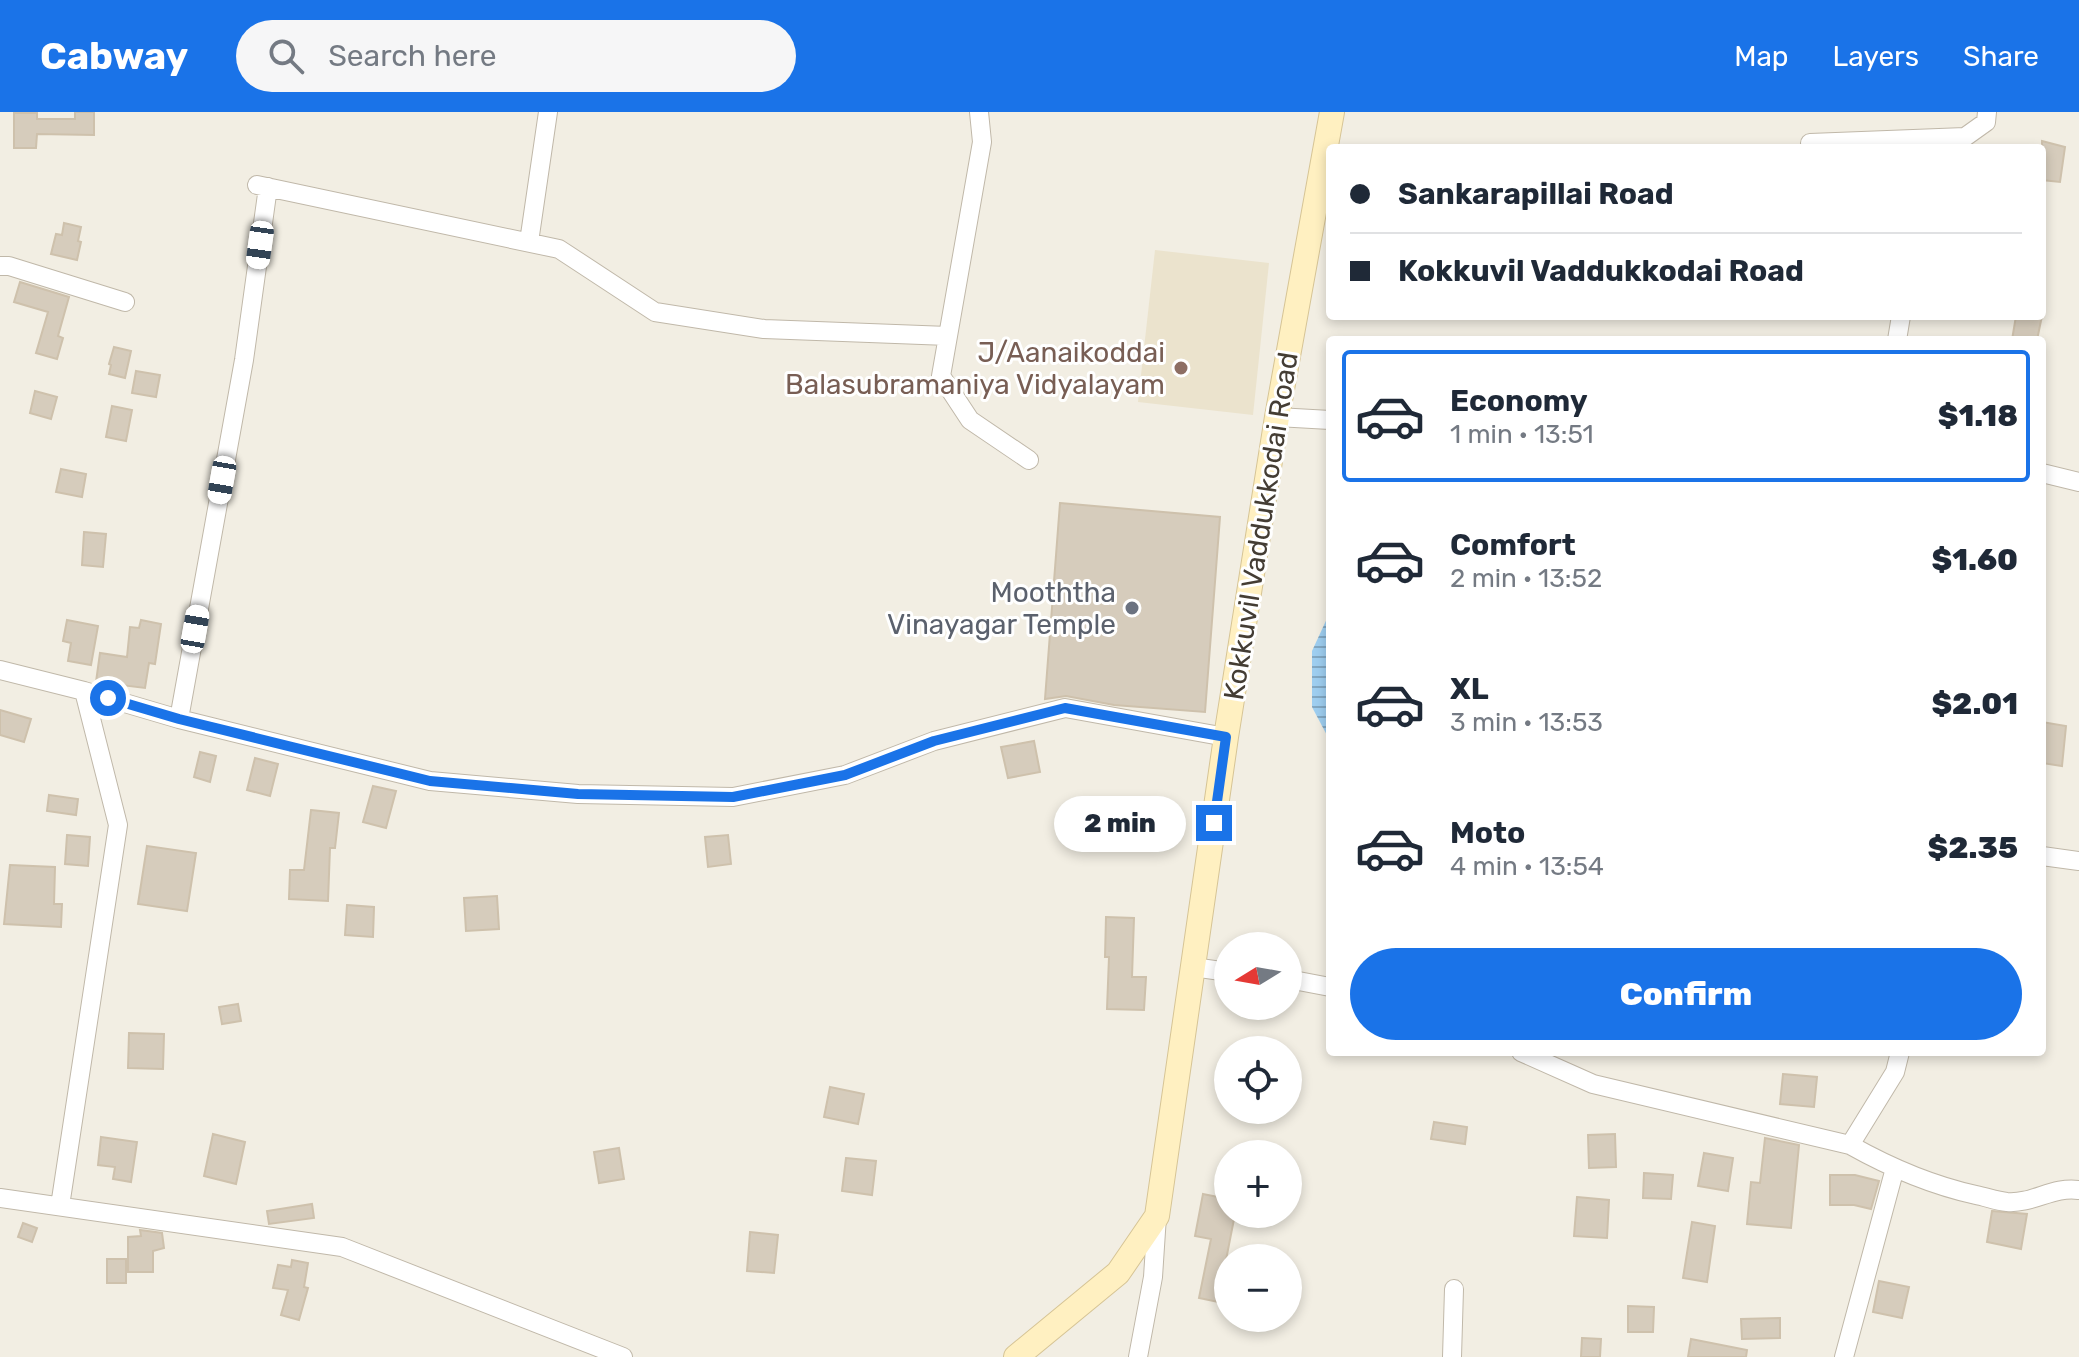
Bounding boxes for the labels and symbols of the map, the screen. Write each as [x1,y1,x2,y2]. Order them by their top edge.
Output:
car [245,220,275,270]
place label: J/Aanaikoddai Balasubramaniya Vidyalayam [785,336,1165,401]
street label: Kokkuvil Vaddukkodai Road [1217,350,1305,702]
marker: J/Aanaikoddai Balasubramaniya Vidyalayam [1172,359,1190,377]
car [206,454,238,506]
place label: Mooththa Vinayagar Temple [887,576,1116,641]
marker: Mooththa Vinayagar Temple [1123,599,1141,617]
car [179,603,211,655]
route start [90,680,126,716]
callout: 2 min [1054,795,1186,851]
route end [1196,805,1232,841]
north arrow [1214,932,1302,1020]

